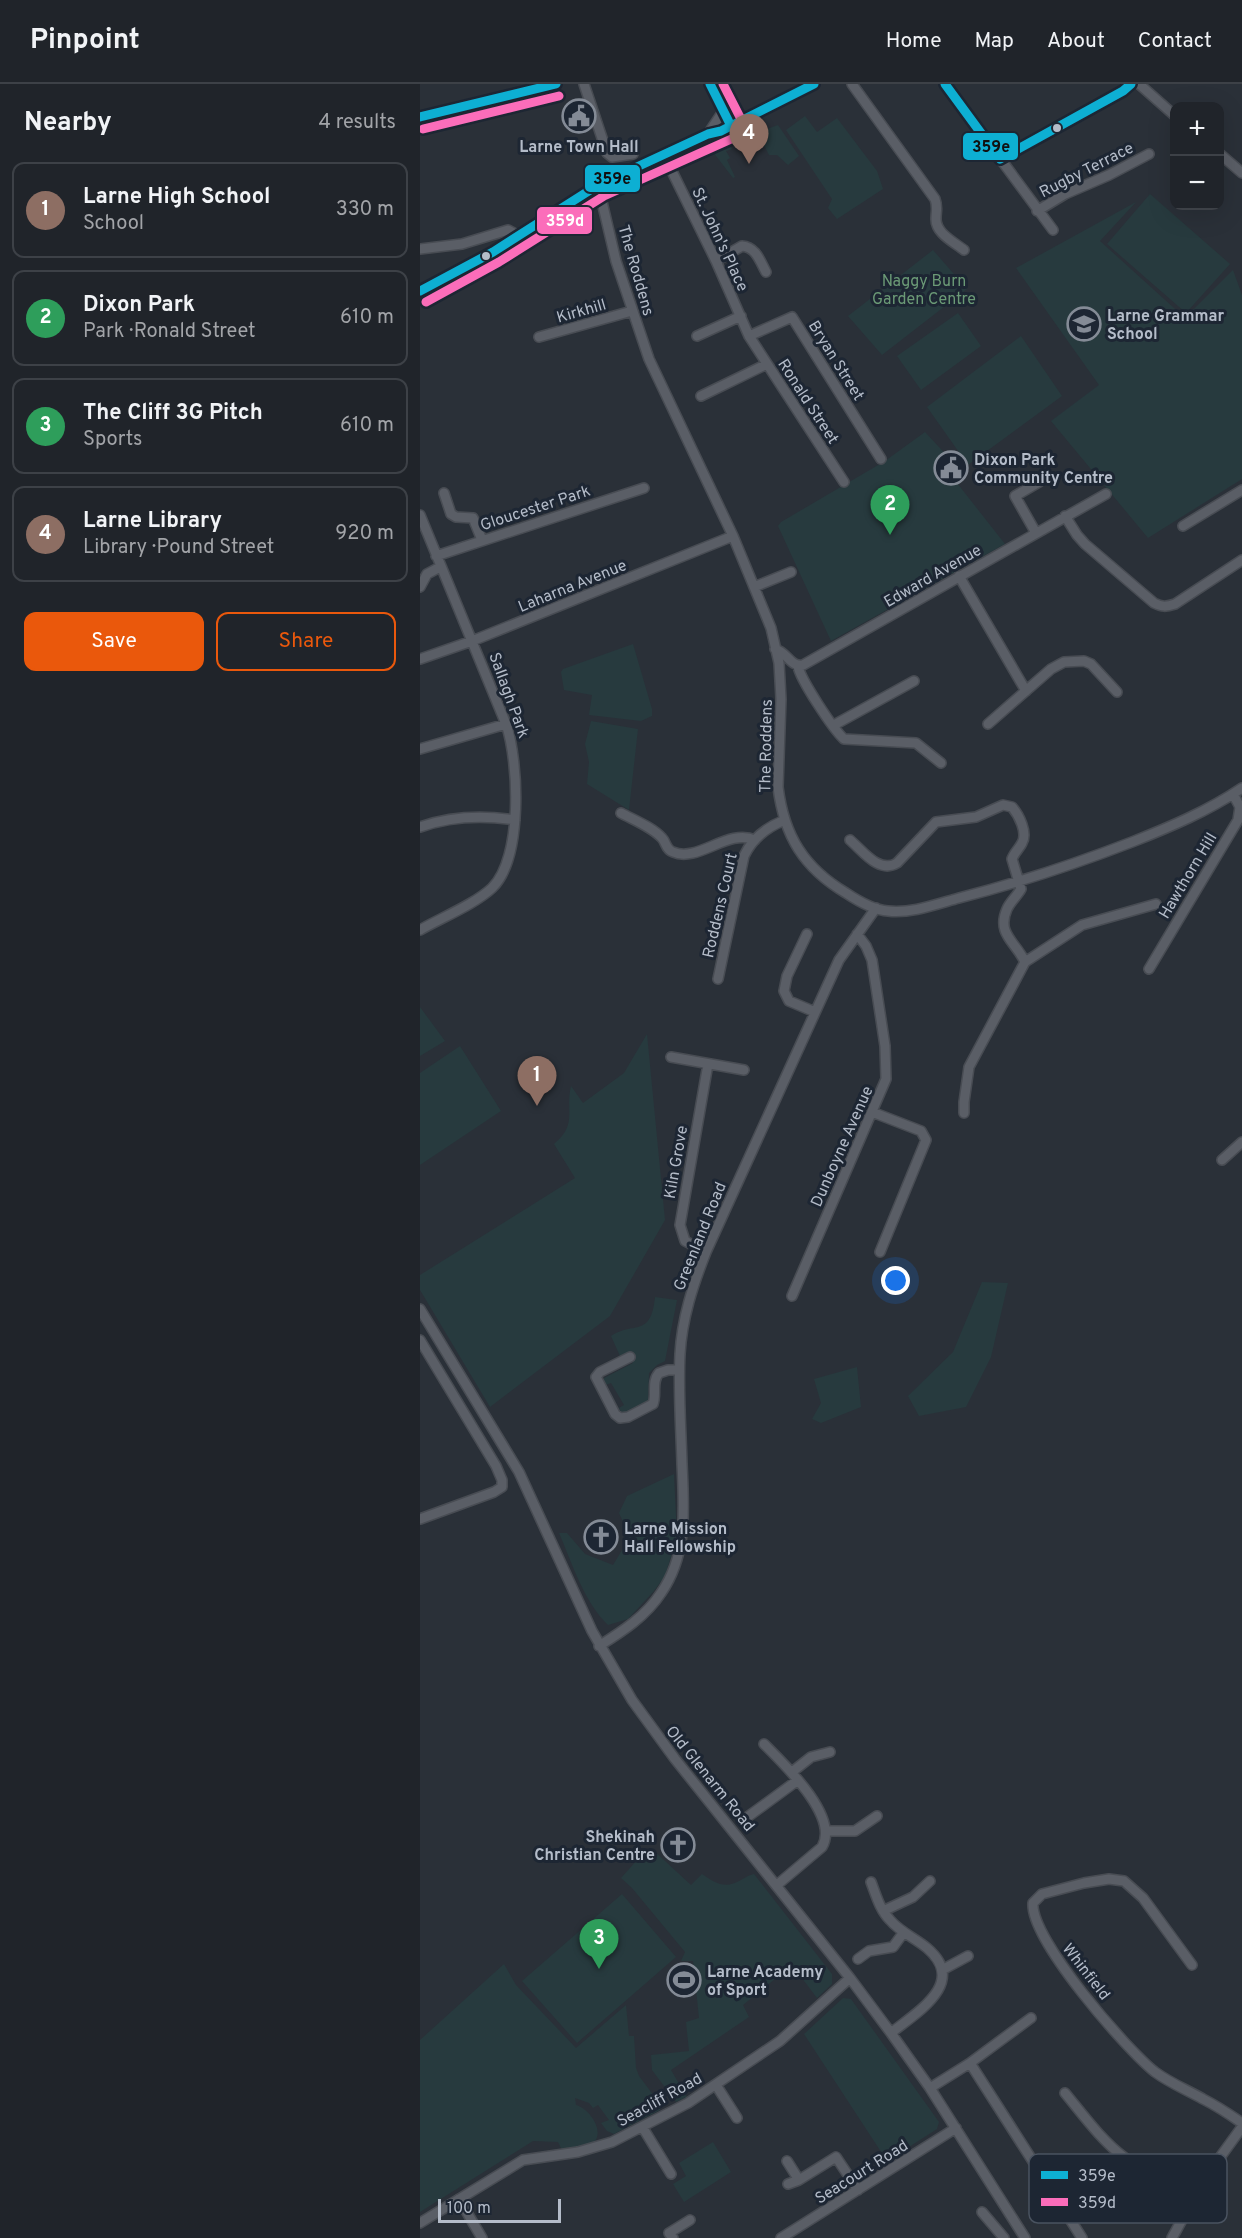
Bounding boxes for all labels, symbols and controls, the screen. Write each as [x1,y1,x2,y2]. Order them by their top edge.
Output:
text: Pinpoint [30,23,140,59]
text: Home [886,28,942,55]
text: Map [975,28,1014,55]
text: About [1047,28,1105,55]
text: Contact [1138,28,1212,55]
public building icon: Larne Town Hall [561,98,597,134]
map controls [1170,102,1224,210]
button: + [1170,102,1224,156]
text: Nearby [24,107,112,140]
text: 4 results [319,110,396,136]
pin: 4 [730,115,768,164]
unlabelled marker [1051,122,1063,134]
line badge: 359e [962,132,1019,161]
place label: Larne Town Hall [519,138,639,158]
text: 359e [972,138,1010,158]
street label: Rugby Terrace [1037,139,1137,203]
button: − [1170,156,1224,210]
line badge: 359e [584,164,641,193]
text: 359e [593,170,631,190]
text: Larne High School [83,184,271,211]
street label: St. John's Place [686,185,752,295]
text: 1 [42,197,50,223]
text: 330 m [336,197,394,223]
line badge: 359d [536,206,593,235]
text: School [83,211,144,237]
text: 359d [546,212,584,232]
street label: The Roddens [613,223,658,318]
unlabelled marker [480,250,492,262]
park label: Naggy Burn Garden Centre [872,272,976,310]
text: Dixon Park [83,292,195,319]
street label: Kirkhill [554,295,609,329]
text: 2 [39,305,52,331]
text: 610 m [340,305,394,331]
school or university icon: Larne Grammar School [1066,306,1102,342]
place label: Larne Grammar School [1107,307,1225,345]
street label: Bryan Street [803,317,868,405]
text: Park · Ronald Street [83,319,256,345]
street label: Ronald Street [772,356,842,448]
text: The Cliff 3G Pitch [83,400,263,427]
text: 3 [40,413,52,439]
text: 610 m [340,413,394,439]
text: Sports [83,427,143,453]
public building icon: Dixon Park Community Centre [933,450,969,486]
place label: Dixon Park Community Centre [974,451,1113,489]
street label: Gloucester Park [478,482,593,536]
pin: 2 [870,486,910,535]
text: Larne Library [83,508,222,535]
text: 4 [39,521,52,547]
text: 920 m [335,521,394,547]
text: Library · Pound Street [83,535,274,561]
street label: Edward Avenue [881,541,985,613]
street label: Laharna Avenue [516,556,630,618]
button: Save [24,612,204,671]
button: Share [216,612,396,671]
street label: Sallagh Park [483,650,533,741]
street label: The Roddens [756,699,778,793]
street label: Hawthorn Hill [1155,829,1222,923]
street label: Roddens Court [699,851,743,960]
pin: 1 [518,1056,556,1106]
street label: Dunboyne Avenue [807,1083,878,1210]
street label: Kiln Grove [661,1124,693,1201]
street label: Greenland Road [670,1180,732,1294]
your location [881,1266,910,1295]
church icon: Larne Mission Hall Fellowship [583,1519,619,1555]
place label: Larne Mission Hall Fellowship [624,1520,736,1558]
street label: Old Glenarm Road [661,1722,758,1836]
church icon: Shekinah Christian Centre [660,1827,696,1863]
place label: Shekinah Christian Centre [534,1828,655,1866]
pin: 3 [580,1920,618,1969]
street label: Whinfield [1057,1940,1114,2005]
sports icon: Larne Academy of Sport [666,1962,702,1998]
place label: Larne Academy of Sport [707,1963,823,2001]
street label: Seacliff Road [614,2069,706,2132]
street label: Seacourt Road [812,2136,912,2209]
legend [1029,2154,1227,2223]
text: 359e [1078,2167,1116,2187]
text: 359d [1078,2194,1116,2214]
scale bar [438,2196,561,2224]
text: 100 m [447,2199,491,2219]

